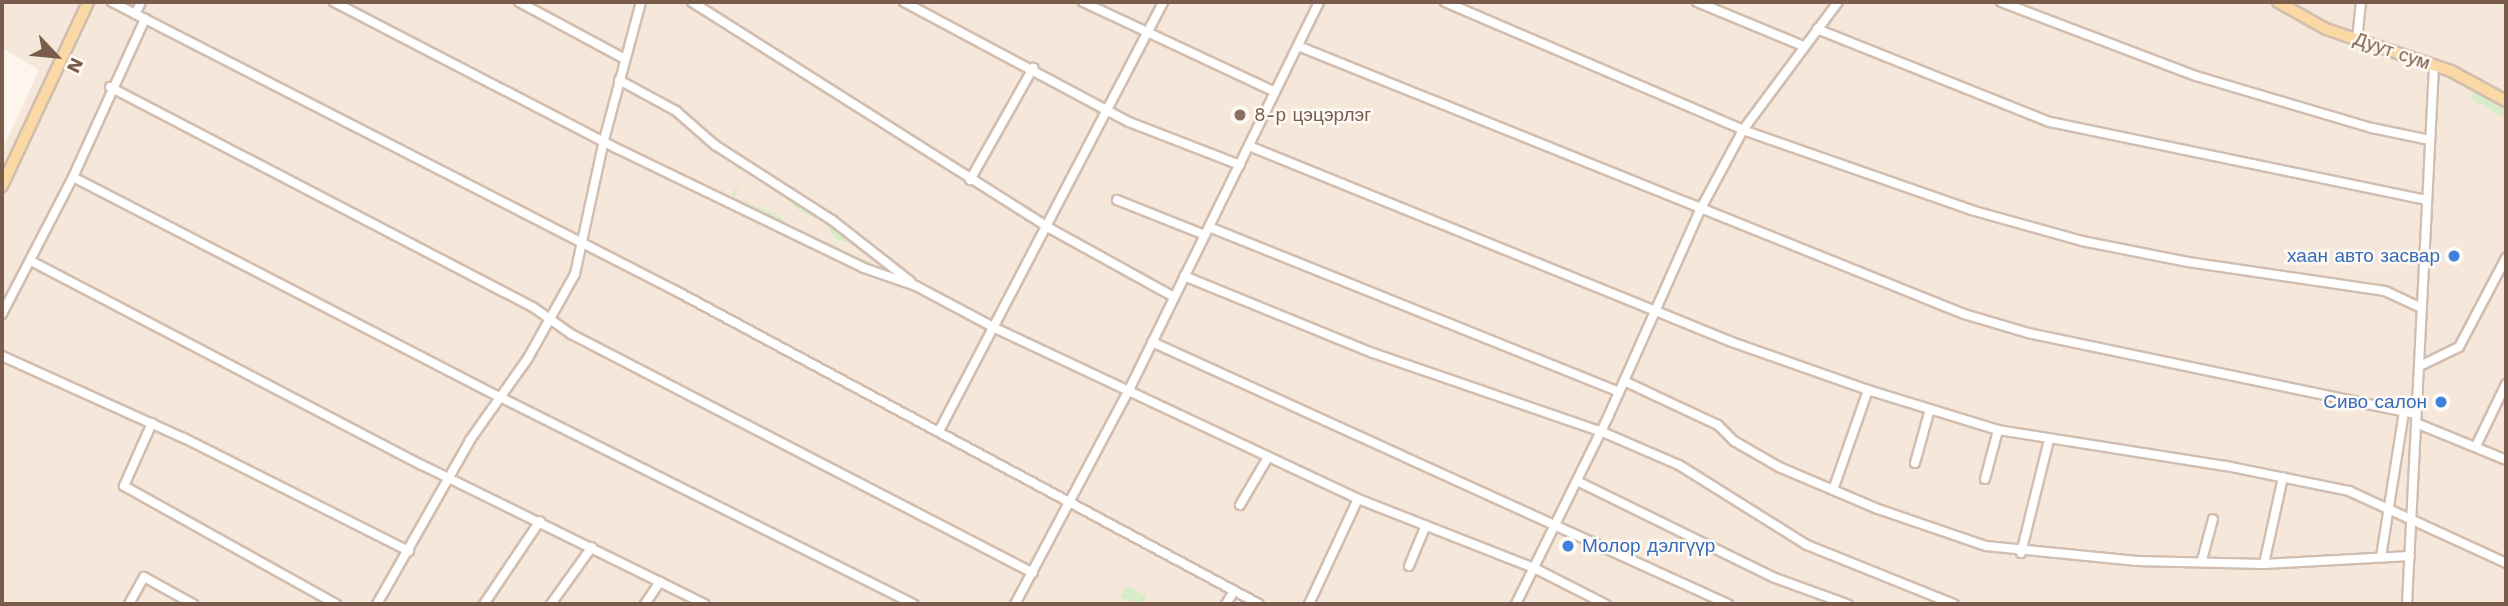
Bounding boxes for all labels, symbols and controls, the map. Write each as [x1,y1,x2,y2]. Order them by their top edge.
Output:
north arrow [21,21,91,91]
street label: Дуут сум [2351,27,2433,75]
text: N [62,54,89,77]
place label: 8-р цэцэрлэг [1254,104,1371,126]
marker: 8-р цэцэрлэг [1232,107,1248,123]
place label: хаан авто засвар [2287,245,2440,267]
marker: хаан авто засвар [2446,248,2462,264]
place label: Сиво салон [2323,391,2427,413]
marker: Сиво салон [2433,394,2449,410]
place label: Молор дэлгүүр [1582,535,1715,557]
marker: Молор дэлгүүр [1560,538,1576,554]

